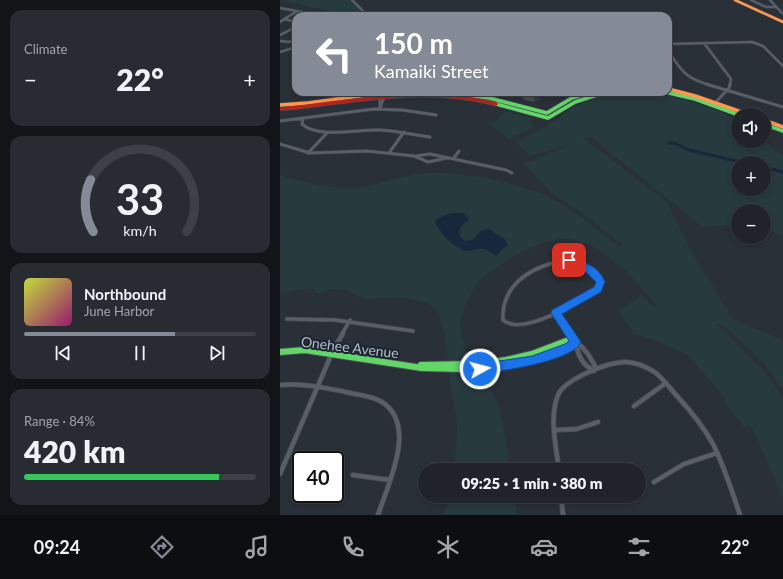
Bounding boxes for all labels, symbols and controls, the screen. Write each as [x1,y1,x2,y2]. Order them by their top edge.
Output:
text: 150 m [374,26,453,60]
icon: left [308,28,360,80]
text: Climate [24,41,67,57]
text: Kamaiki Street [374,60,488,82]
text: 22° [116,61,164,97]
text: − [24,66,37,93]
text: + [243,66,256,93]
map controls [731,108,771,244]
button: sound [731,108,771,148]
button: + [731,156,771,196]
text: 33 [116,174,164,224]
button: − [731,204,771,244]
text: km/h [123,222,157,239]
pin [552,243,586,277]
icon: arrive [558,249,580,271]
text: Northbound [84,285,166,303]
text: June Harbor [84,303,154,319]
street label: Onehee Avenue [300,333,400,361]
icon: previous [52,342,74,364]
icon: pause [129,342,151,364]
icon: next [206,342,228,364]
position arrow [459,348,501,390]
text: Range · 84% [24,413,95,429]
text: 420 km [24,433,125,469]
speed limit sign: 40 [292,451,344,503]
text: 09:25 · 1 min · 380 m [461,474,603,492]
icon: directions [148,533,176,561]
icon: music [243,533,271,561]
icon: phone [339,533,367,561]
icon: climate [434,533,462,561]
icon: car [530,533,558,561]
icon: filters [625,533,653,561]
text: 09:24 [34,536,80,558]
text: 22° [721,536,749,558]

